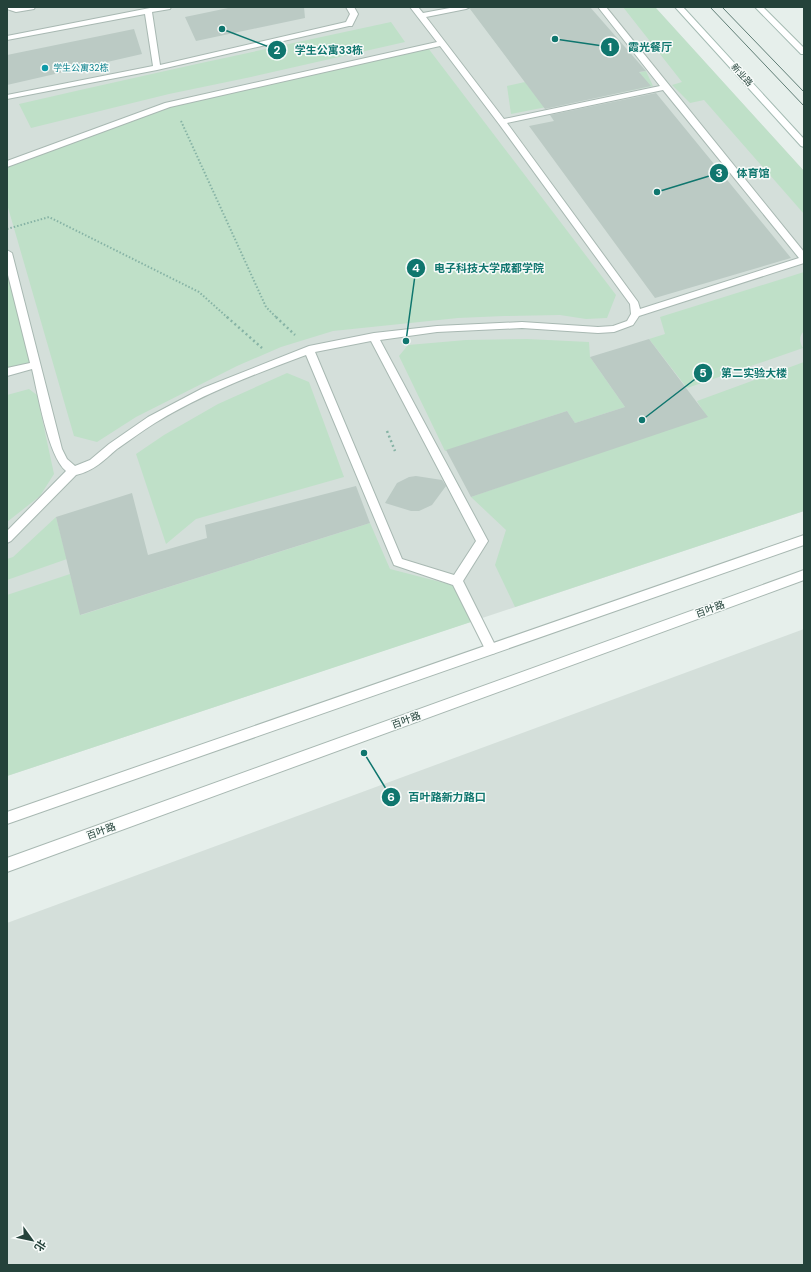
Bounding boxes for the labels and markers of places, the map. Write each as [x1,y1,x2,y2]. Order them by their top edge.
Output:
callout: 霞光餐厅 [600,35,680,58]
callout: 学生公寓33栋 [267,38,371,61]
place label: 学生公寓32栋 [53,62,109,74]
marker: 学生公寓32栋 [40,63,50,73]
callout: 体育馆 [709,161,778,184]
callout: 电子科技大学成都学院 [406,257,552,280]
callout: 第二实验大楼 [693,362,795,385]
callout: 百叶路新力路口 [381,786,494,809]

